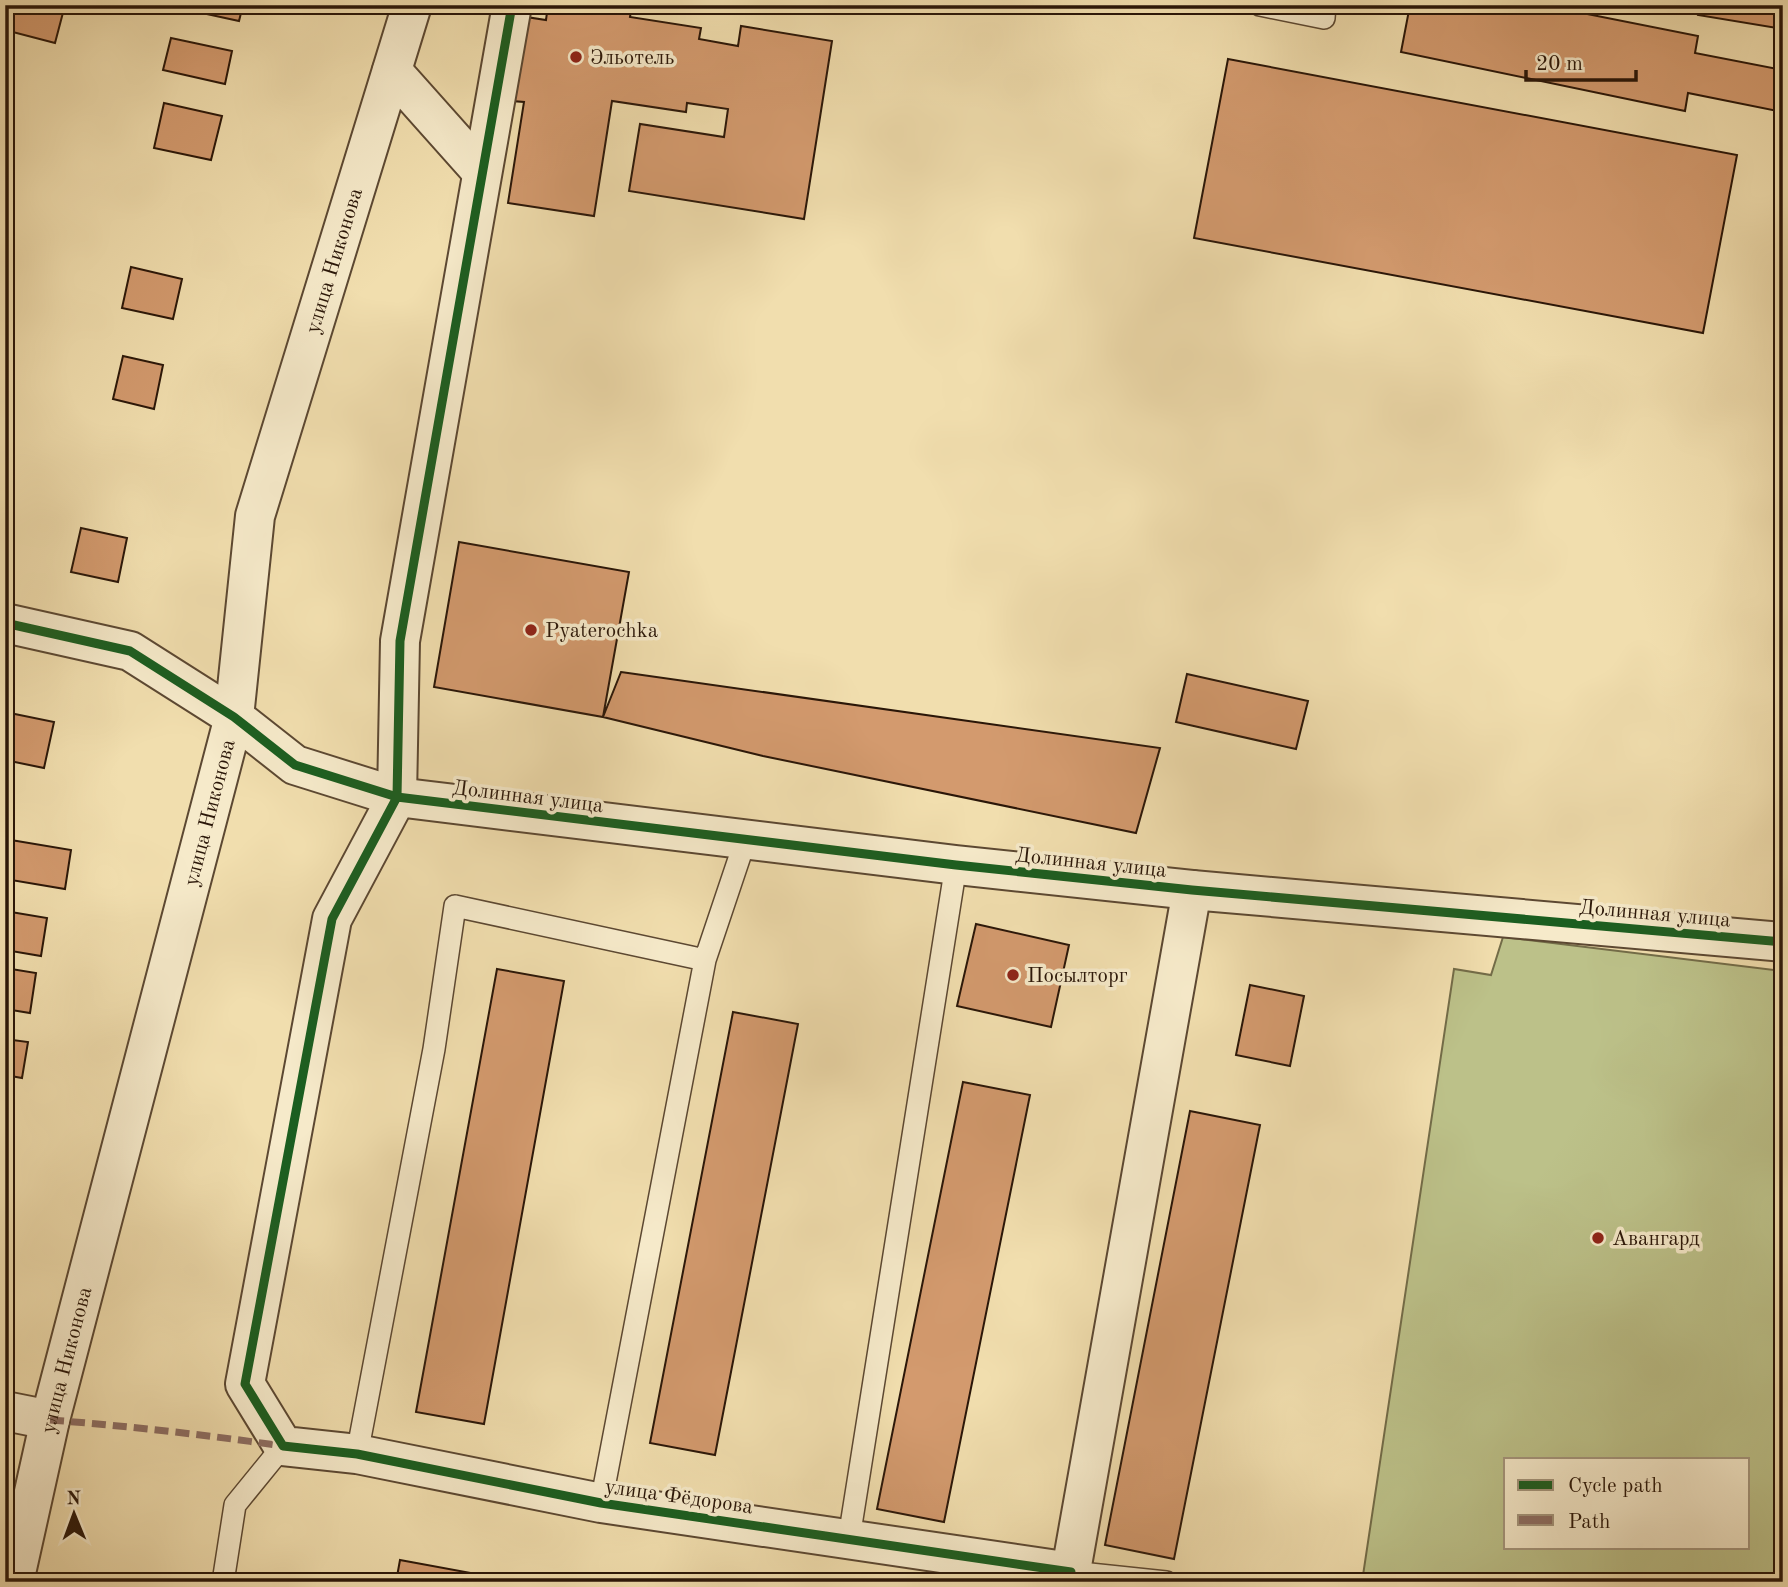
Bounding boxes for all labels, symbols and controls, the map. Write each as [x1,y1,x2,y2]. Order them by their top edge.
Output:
scale bar [1526,38,1636,82]
place label: Эльотель [590,48,674,69]
marker: Эльотель [568,49,584,65]
text: 20 m [1536,54,1583,75]
street label: улица Никонова [303,186,367,336]
place label: Pyaterochka [545,621,658,642]
marker: Pyaterochka [523,622,539,638]
street label: улица Никонова [181,737,240,888]
street label: Долинная улица [451,778,604,817]
street label: Долинная улица [1014,845,1167,882]
street label: Долинная улица [1578,897,1731,932]
place label: Посылторг [1027,966,1128,987]
marker: Посылторг [1005,967,1021,983]
place label: Авангард [1612,1229,1700,1250]
marker: Авангард [1590,1230,1606,1246]
street label: улица Никонова [38,1285,96,1436]
legend [1504,1458,1750,1548]
text: Cycle path [1568,1476,1663,1497]
street label: улица Фёдорова [603,1477,754,1518]
north arrow [38,1478,108,1548]
text: N [66,1490,82,1509]
text: Path [1568,1512,1611,1533]

